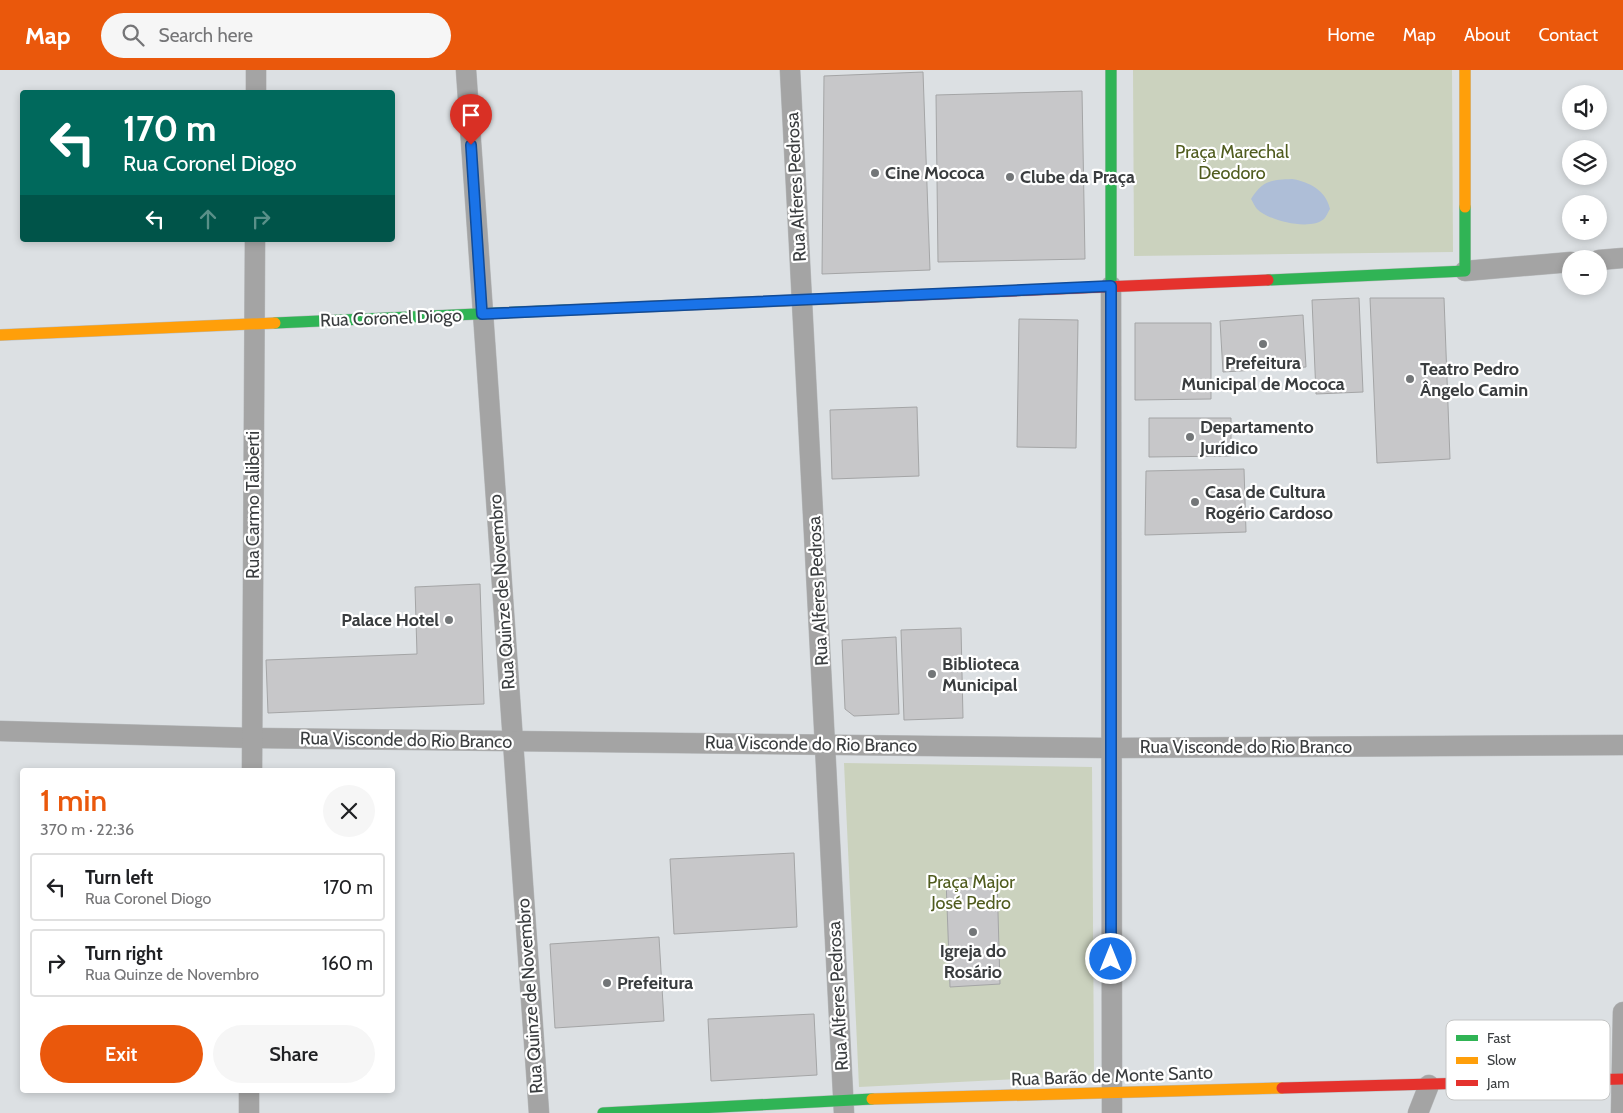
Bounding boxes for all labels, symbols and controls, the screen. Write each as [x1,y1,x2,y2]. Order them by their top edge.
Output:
search box [101,13,451,58]
text: Map [25,21,71,50]
icon: search [119,21,147,49]
text: Search here [159,24,253,47]
text: Home [1327,24,1375,46]
text: Map [1403,24,1436,46]
text: About [1464,24,1510,46]
text: Contact [1538,24,1598,46]
map controls [1562,85,1607,295]
button: sound [1562,85,1607,130]
pin [450,94,492,145]
icon: arrive [457,101,485,129]
text: 170 m [123,107,216,150]
icon: left [40,110,105,175]
street label: Rua Alferes Pedrosa [781,111,811,262]
button: layers [1562,140,1607,185]
park label: Praça Marechal Deodoro [1175,141,1290,184]
text: Rua Coronel Diogo [123,150,297,177]
place label: Cine Mococa [885,162,985,184]
place label: Clube da Praça [1020,166,1135,188]
marker: Cine Mococa [869,167,881,179]
marker: Clube da Praça [1004,171,1016,183]
button: + [1562,195,1607,240]
icon: left [141,205,169,233]
icon: ahead [194,205,222,233]
icon: right [247,205,275,233]
button: − [1562,250,1607,295]
street label: Rua Coronel Diogo [320,305,462,331]
marker: Prefeitura Municipal de Mococa [1257,338,1269,350]
place label: Prefeitura Municipal de Mococa [1181,352,1345,395]
place label: Teatro Pedro Ângelo Camin [1420,358,1528,401]
marker: Teatro Pedro Ângelo Camin [1404,373,1416,385]
place label: Departamento Jurídico [1199,416,1314,459]
street label: Rua Carmo Taliberti [242,431,264,579]
marker: Departamento Jurídico [1184,431,1196,443]
place label: Casa de Cultura Rogério Cardoso [1205,481,1333,524]
street label: Rua Quinze de Novembro [484,493,520,690]
marker: Casa de Cultura Rogério Cardoso [1189,496,1201,508]
street label: Rua Alferes Pedrosa [803,515,833,666]
place label: Palace Hotel [341,609,439,631]
marker: Palace Hotel [443,614,455,626]
place label: Biblioteca Municipal [942,653,1020,696]
marker: Biblioteca Municipal [926,668,938,680]
street label: Rua Visconde do Rio Branco [300,727,512,753]
street label: Rua Visconde do Rio Branco [705,731,917,757]
street label: Rua Visconde do Rio Branco [1140,736,1352,758]
text: 1 min [40,782,107,819]
button: close [323,785,375,837]
text: 370 m · 22:36 [40,820,134,839]
text: Turn left [85,866,153,889]
park label: Praça Major José Pedro [927,871,1015,914]
icon: left [42,873,70,901]
text: 170 m [323,876,373,899]
text: Rua Coronel Diogo [85,889,211,908]
street label: Rua Quinze de Novembro [512,897,548,1094]
street label: Rua Alferes Pedrosa [823,920,853,1071]
marker: Igreja do Rosário [967,926,979,938]
position arrow [1084,932,1136,984]
place label: Igreja do Rosário [940,940,1006,983]
text: Turn right [85,942,163,965]
icon: right [42,949,70,977]
text: 160 m [322,952,373,975]
text: Rua Quinze de Novembro [85,965,259,984]
place label: Prefeitura [617,972,693,994]
marker: Prefeitura [601,977,613,989]
legend [1446,1020,1610,1100]
button: Exit [40,1025,203,1083]
button: Share [213,1025,375,1083]
text: Fast [1487,1029,1511,1047]
text: Slow [1487,1051,1516,1069]
street label: Rua Barão de Monte Santo [1011,1061,1213,1091]
text: Jam [1486,1074,1509,1092]

